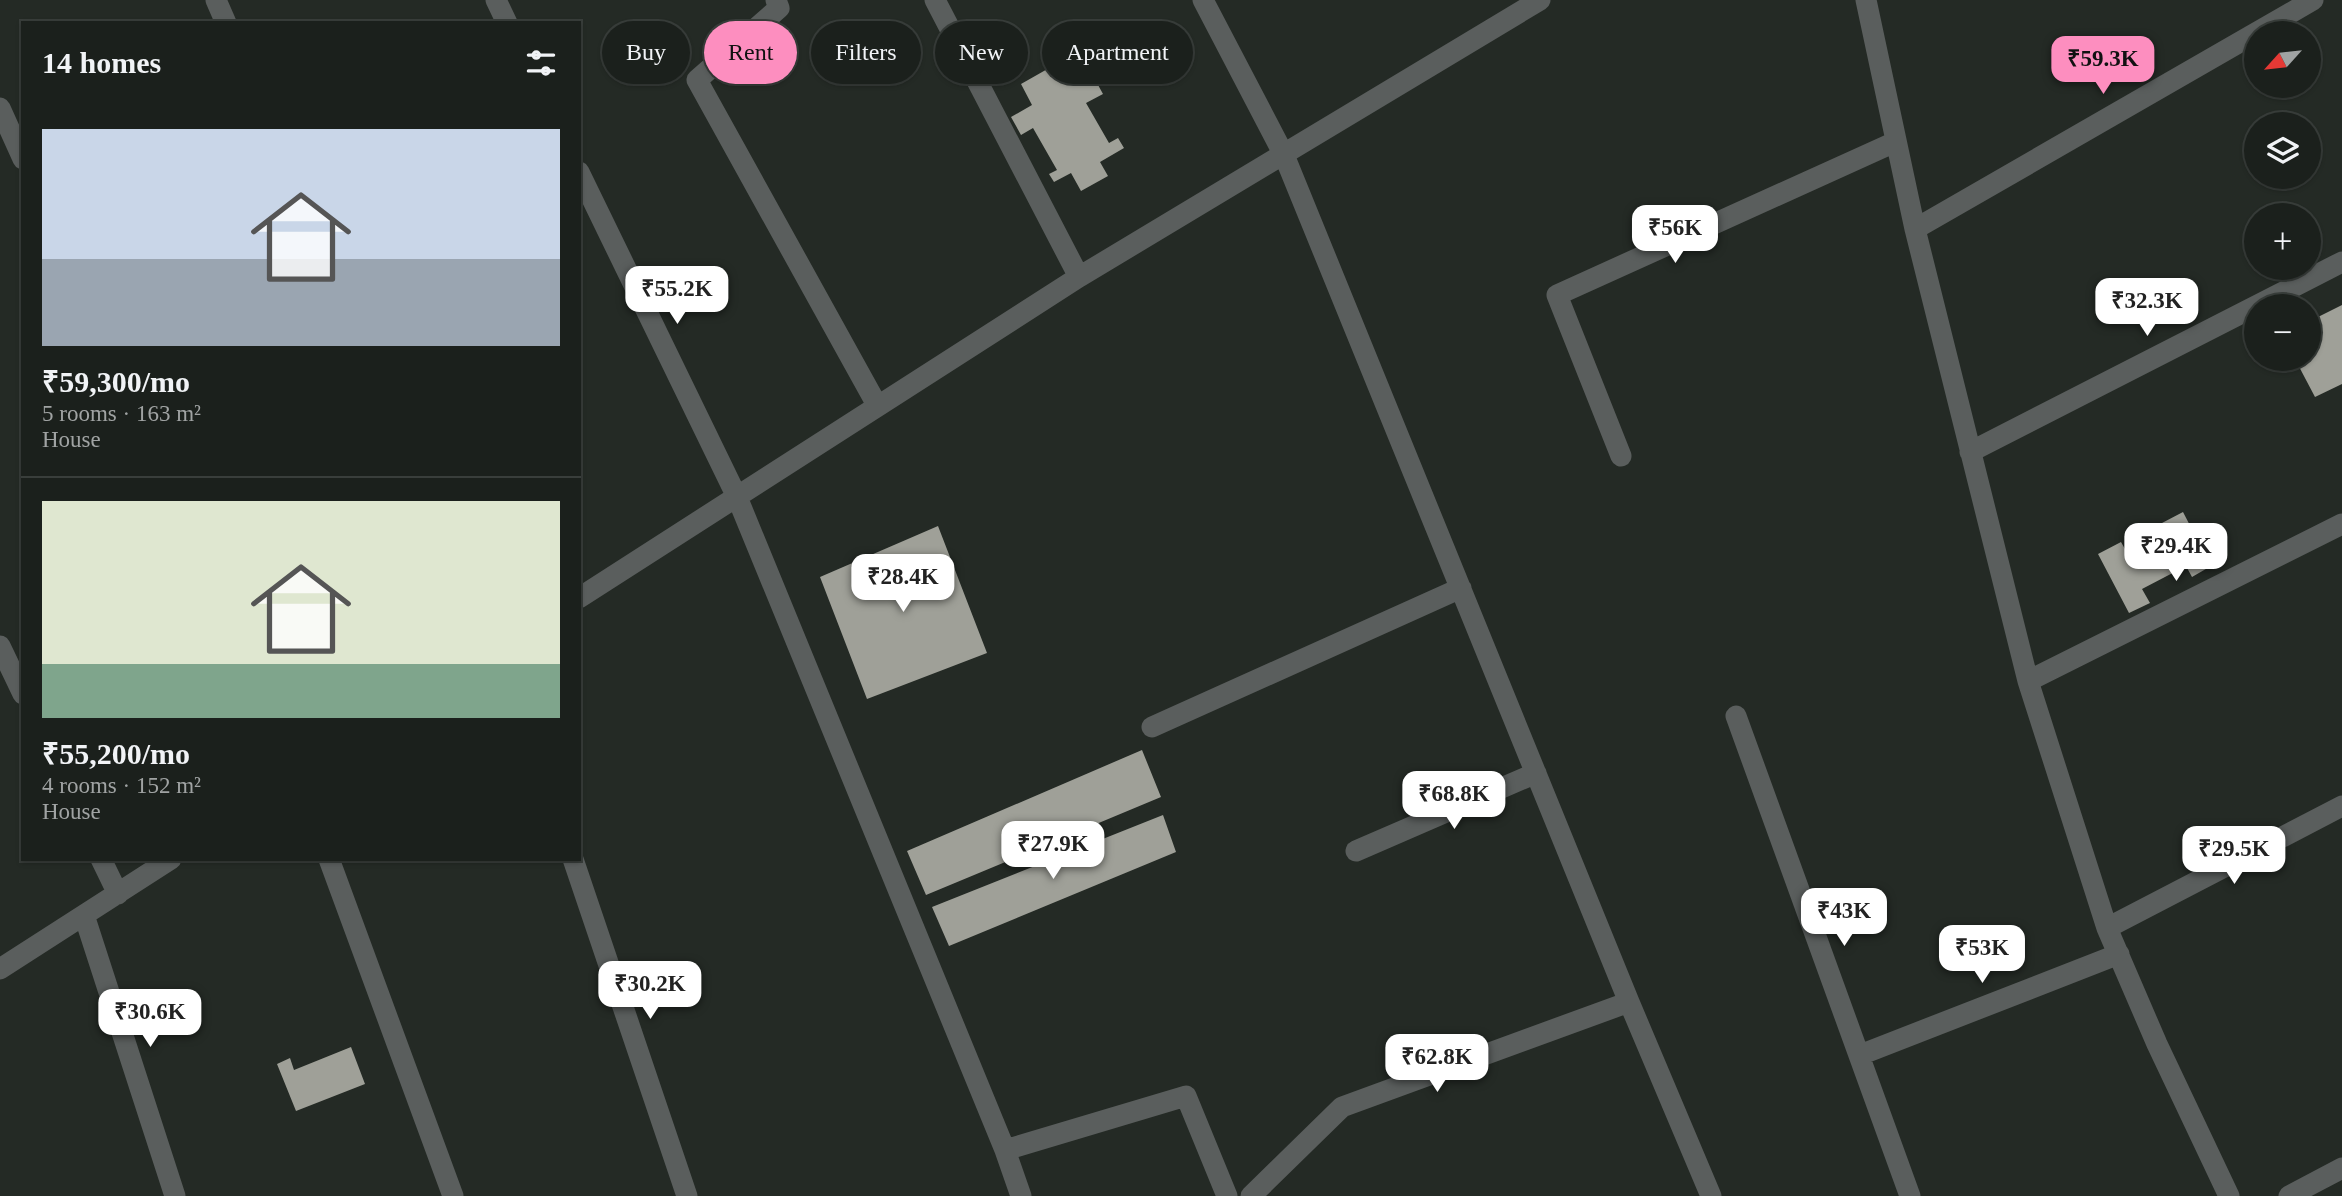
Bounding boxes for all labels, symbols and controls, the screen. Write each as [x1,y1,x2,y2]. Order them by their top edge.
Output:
chip: Buy [602,21,690,84]
chip: Rent [704,21,797,84]
chip: Filters [811,21,921,84]
chip: New [935,21,1028,84]
chip: Apartment [1042,21,1193,84]
north arrow [2244,21,2320,98]
map controls [2244,21,2321,371]
pin: ₹59.3K [2046,36,2160,96]
icon: filters [522,44,560,82]
text: 14 homes [42,46,161,79]
text: ₹59.3K [2067,46,2139,71]
button: layers [2244,112,2321,189]
icon: home [238,174,364,300]
button: + [2244,203,2321,280]
pin: ₹56K [1634,205,1716,265]
text: ₹56K [1648,215,1702,240]
pin: ₹55.2K [620,266,734,326]
text: ₹55.2K [641,276,713,301]
pin: ₹32.3K [2090,278,2204,338]
text: ₹32.3K [2111,288,2183,313]
button: − [2244,294,2321,371]
text: ₹59,300/mo [42,365,190,398]
text: 5 rooms · 163 m² [42,401,201,426]
text: House [42,427,101,452]
pin: ₹29.4K [2119,524,2233,583]
text: ₹29.4K [2140,533,2212,558]
icon: home [238,546,364,672]
pin: ₹28.4K [846,554,960,614]
text: ₹28.4K [867,564,939,589]
text: ₹55,200/mo [42,737,190,770]
pin: ₹68.8K [1397,772,1511,831]
text: 4 rooms · 152 m² [42,773,201,798]
text: ₹68.8K [1418,781,1490,806]
text: House [42,799,101,824]
pin: ₹27.9K [996,822,1110,881]
pin: ₹29.5K [2177,826,2291,886]
text: ₹27.9K [1017,831,1089,856]
text: ₹29.5K [2198,836,2270,861]
pin: ₹43K [1803,888,1885,948]
text: ₹43K [1817,898,1871,923]
pin: ₹53K [1941,926,2023,985]
text: ₹53K [1955,935,2009,960]
pin: ₹30.2K [593,962,707,1021]
text: ₹30.2K [614,971,686,996]
pin: ₹30.6K [93,990,207,1049]
text: ₹30.6K [114,999,186,1024]
pin: ₹62.8K [1380,1034,1494,1094]
text: ₹62.8K [1401,1044,1473,1069]

